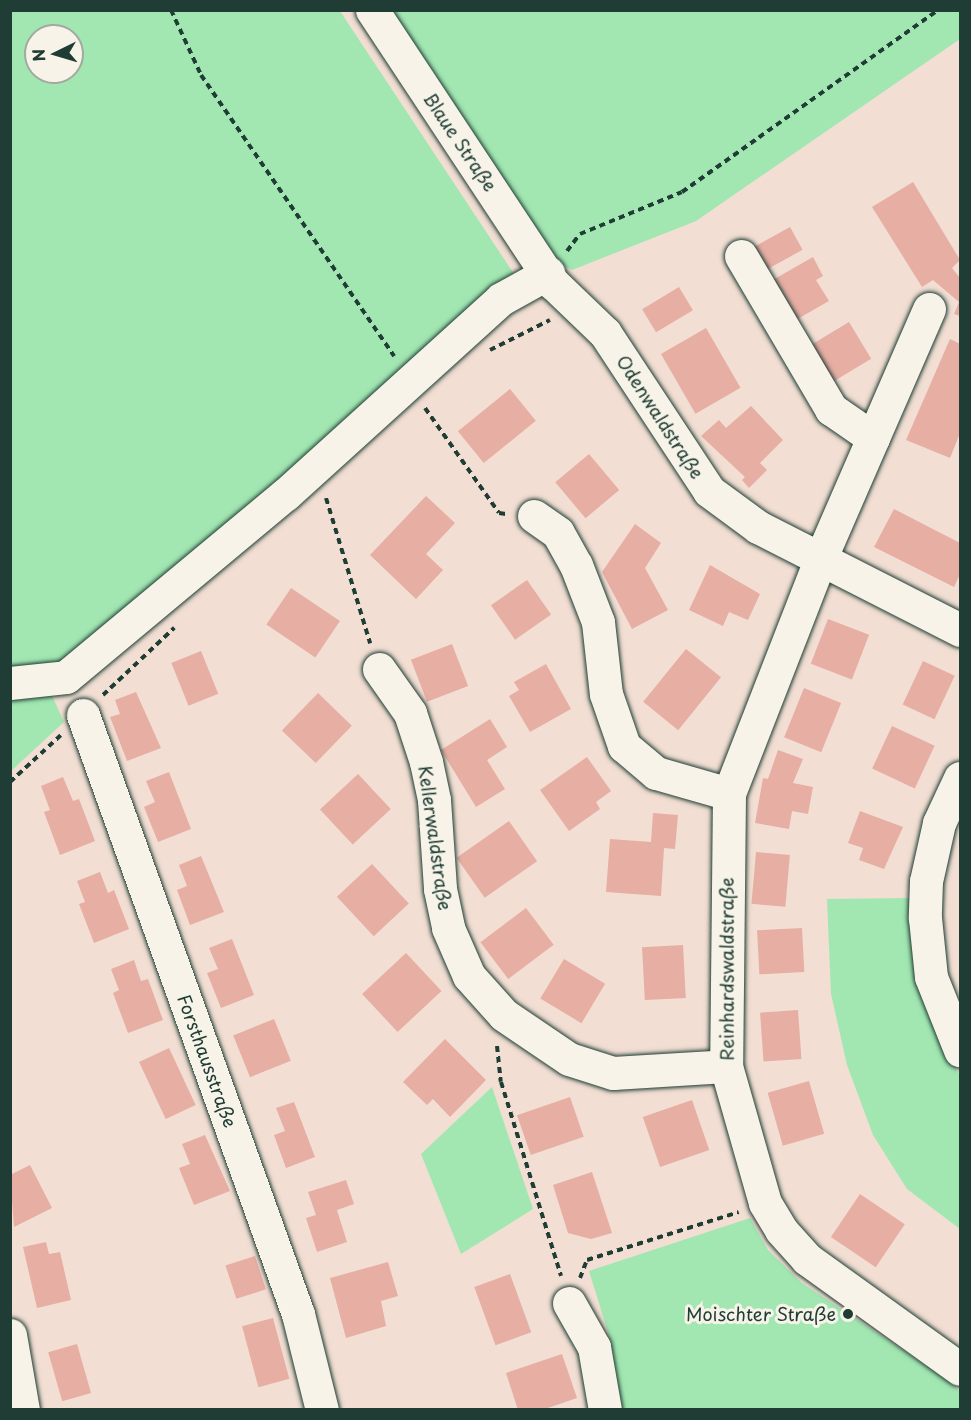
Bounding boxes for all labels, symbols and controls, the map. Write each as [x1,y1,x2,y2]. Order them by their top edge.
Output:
north arrow [24,24,84,84]
text: N [26,48,51,63]
street label: Blaue Straße [419,88,501,196]
street label: Odenwaldstraße [612,351,708,483]
street label: Kellerwaldstraße [414,764,456,912]
street label: Reinhardswaldstraße [716,877,738,1061]
street label: Forsthausstraße [173,992,241,1130]
place label: Moischter Straße [685,1303,836,1325]
marker: Moischter Straße [841,1307,855,1321]

